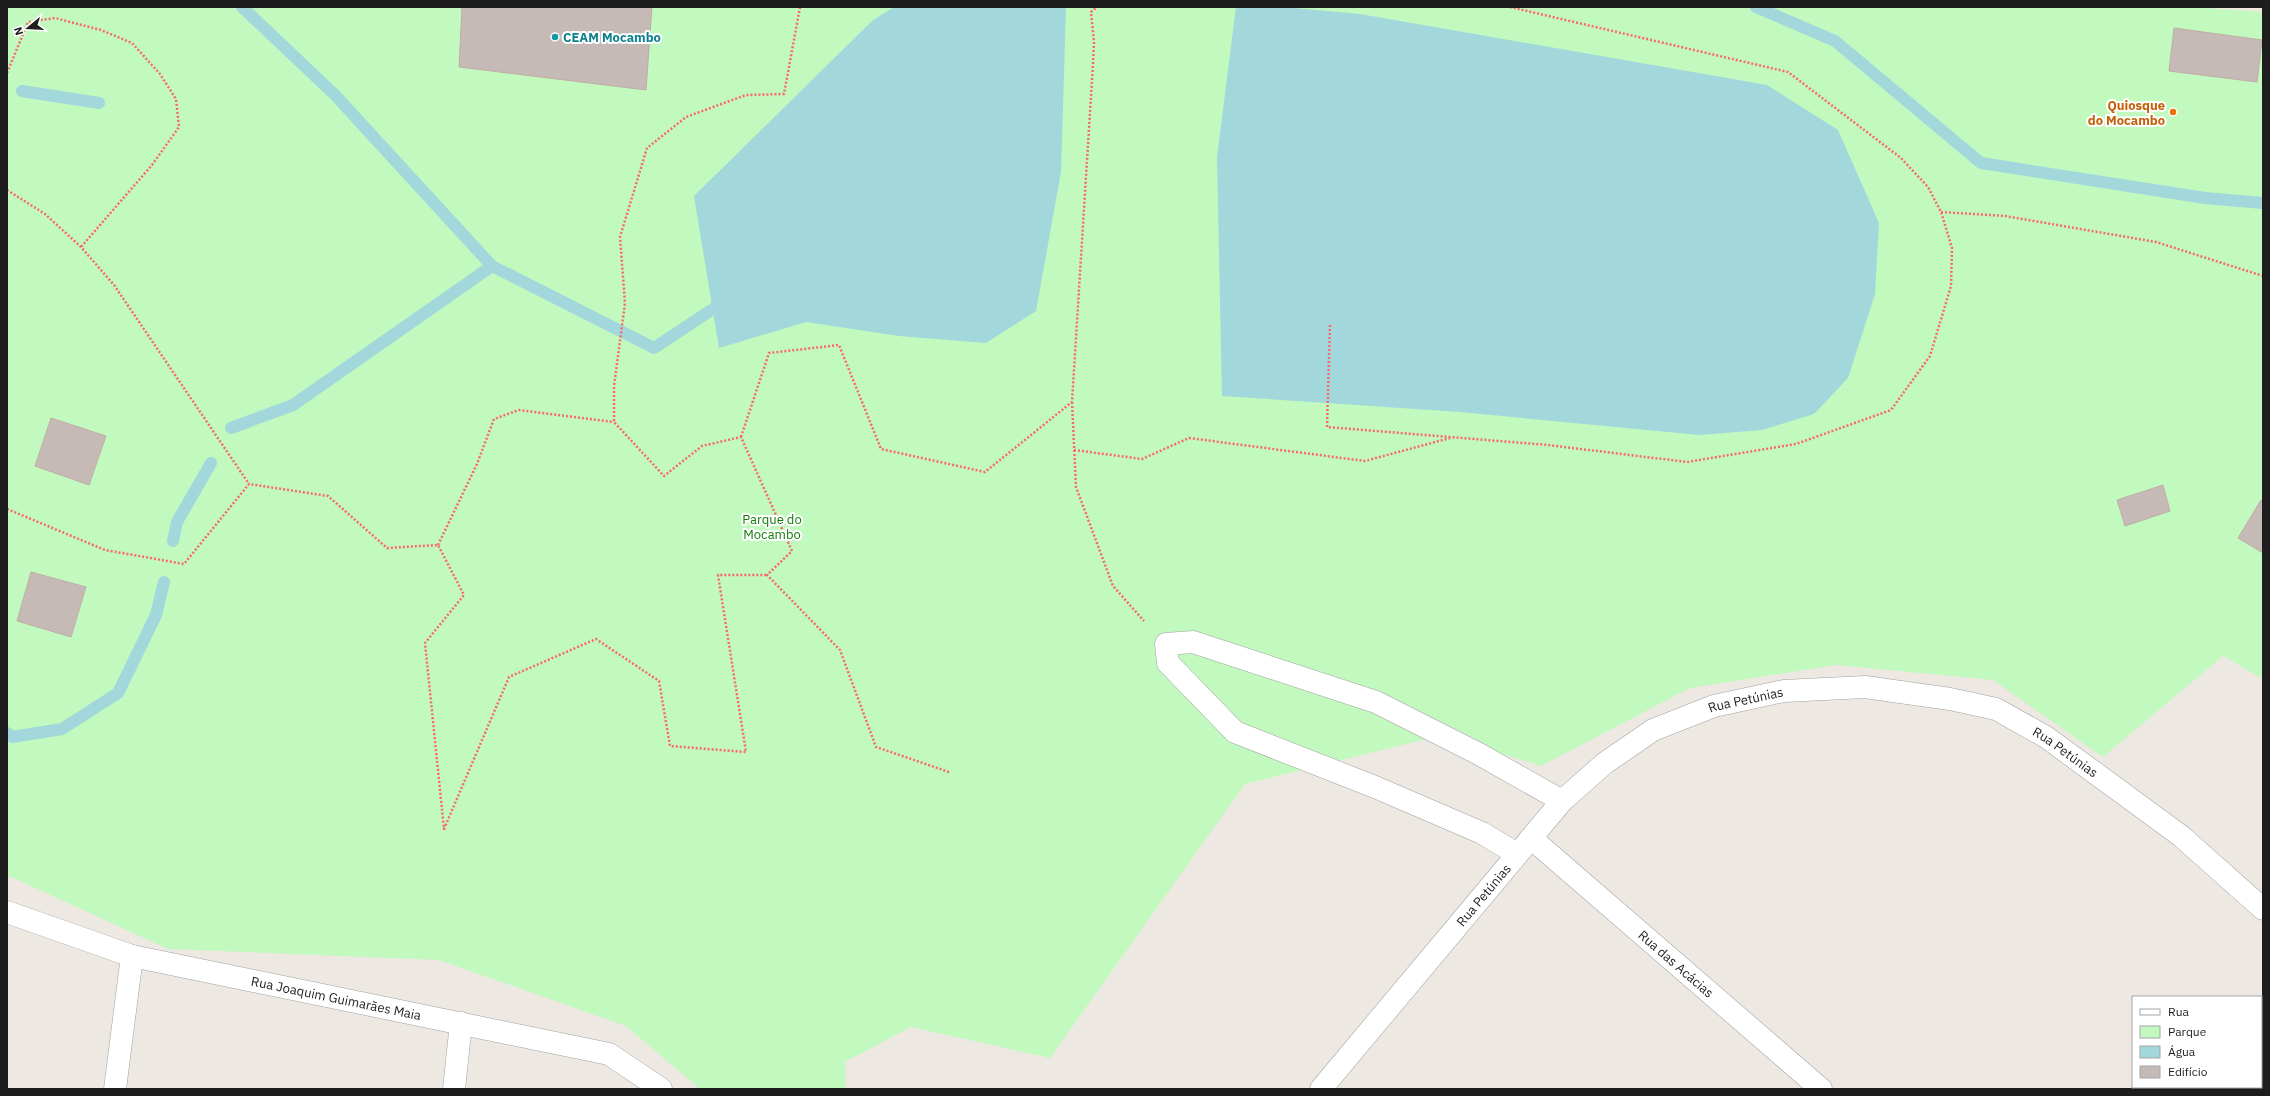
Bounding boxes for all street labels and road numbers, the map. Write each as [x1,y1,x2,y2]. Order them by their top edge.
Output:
street label: Rua Petúnias [1706,683,1785,717]
street label: Rua Petúnias [2030,723,2101,781]
street label: Rua Petúnias [1453,861,1515,930]
street label: Rua das Acácias [1635,927,1717,1001]
street label: Rua Joaquim Guimarães Maia [250,973,423,1024]

